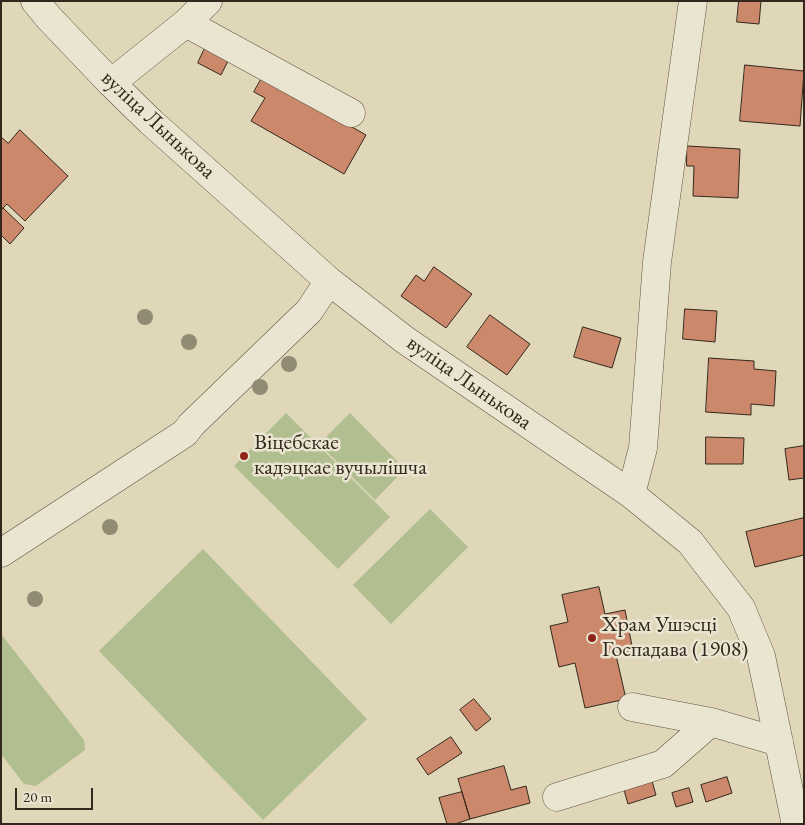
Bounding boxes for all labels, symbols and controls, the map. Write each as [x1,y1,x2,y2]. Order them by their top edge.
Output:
street label: вуліца Лынькова [95,65,221,185]
street label: вуліца Лынькова [401,330,537,436]
place label: Віцебскае кадэцкае вучылішча [254,430,427,482]
marker: Віцебскае кадэцкае вучылішча [238,450,250,462]
place label: Храм Ушэсці Госпадава (1908) [602,612,748,664]
marker: Храм Ушэсці Госпадава (1908) [586,632,598,644]
scale bar [18,778,95,810]
text: 20 m [23,787,52,806]

